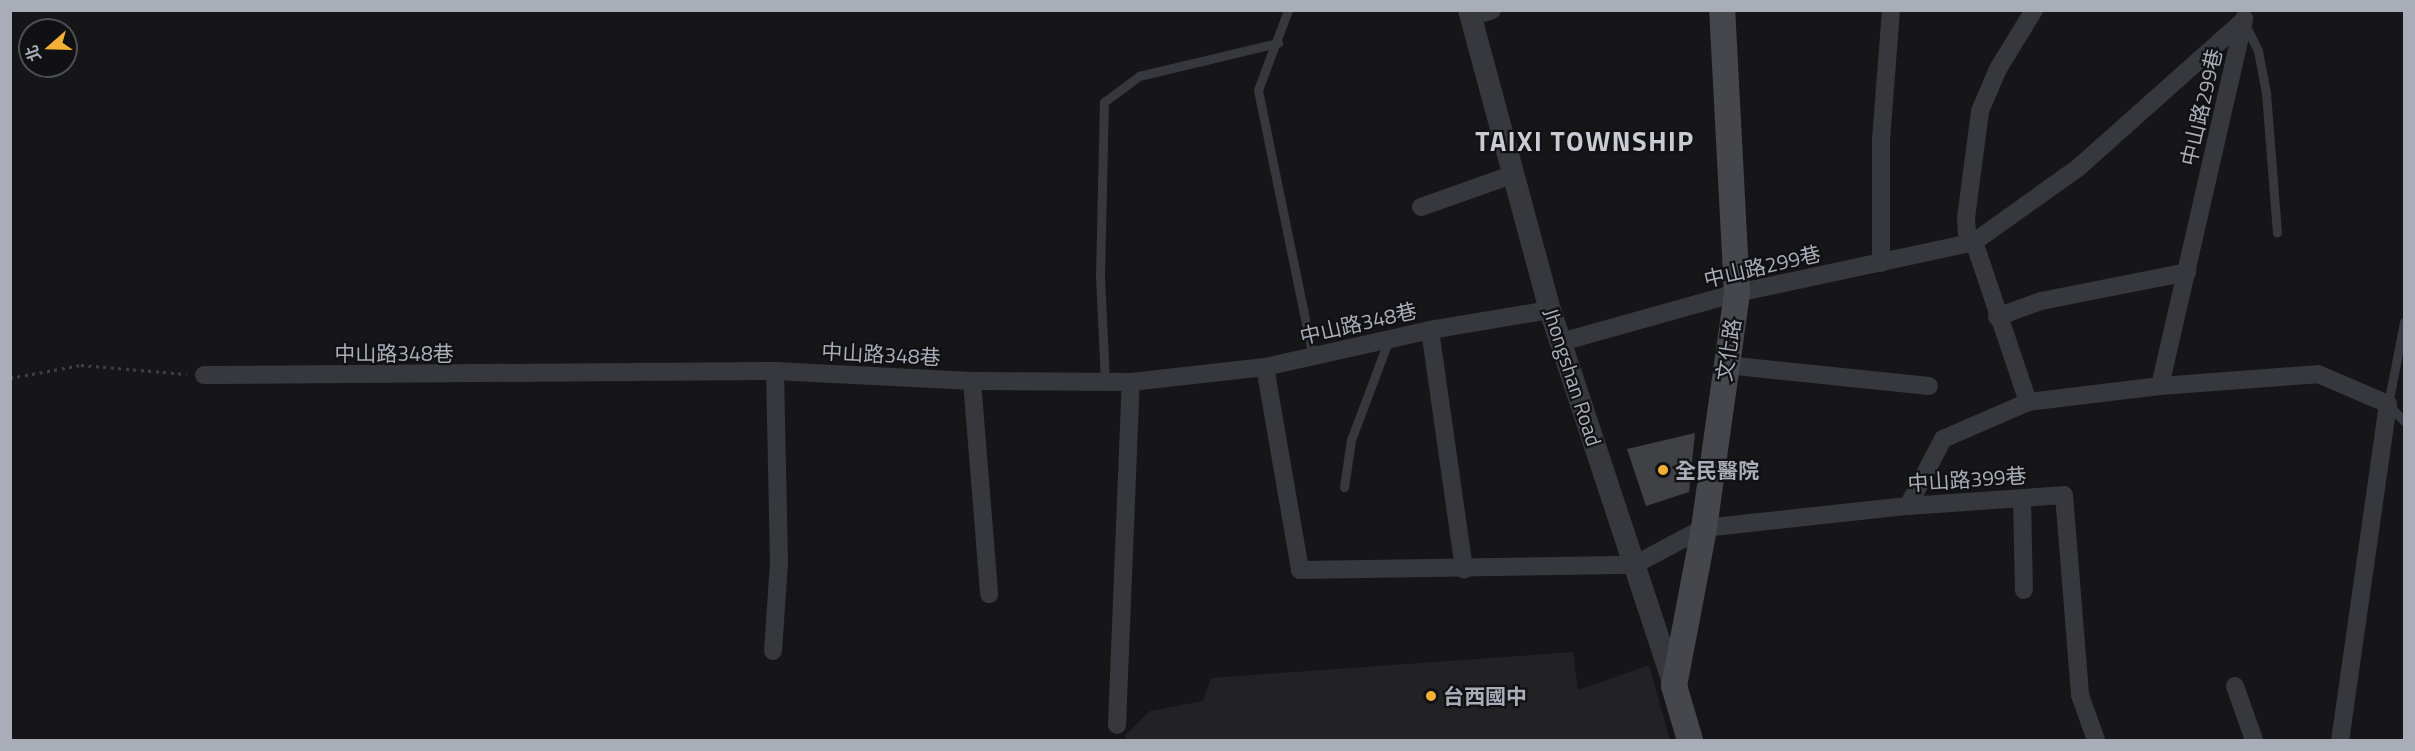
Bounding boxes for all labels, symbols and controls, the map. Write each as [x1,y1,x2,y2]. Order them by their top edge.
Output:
north arrow [18,18,78,78]
text: 北 [19,42,47,65]
street label: 中山路299巷 [2175,46,2227,168]
district label: TAIXI TOWNSHIP [1475,125,1695,157]
street label: 中山路299巷 [1701,240,1823,292]
street label: 中山路348巷 [1297,297,1419,349]
street label: Jhongshan Road [1539,305,1607,449]
street label: 文化路 [1711,317,1745,383]
street label: 中山路348巷 [821,338,941,370]
street label: 中山路348巷 [334,340,454,366]
place label: 全民醫院 [1675,457,1759,483]
street label: 中山路399巷 [1907,462,2027,496]
marker: 全民醫院 [1656,463,1670,477]
place label: 台西國中 [1443,683,1527,709]
marker: 台西國中 [1424,689,1438,703]

